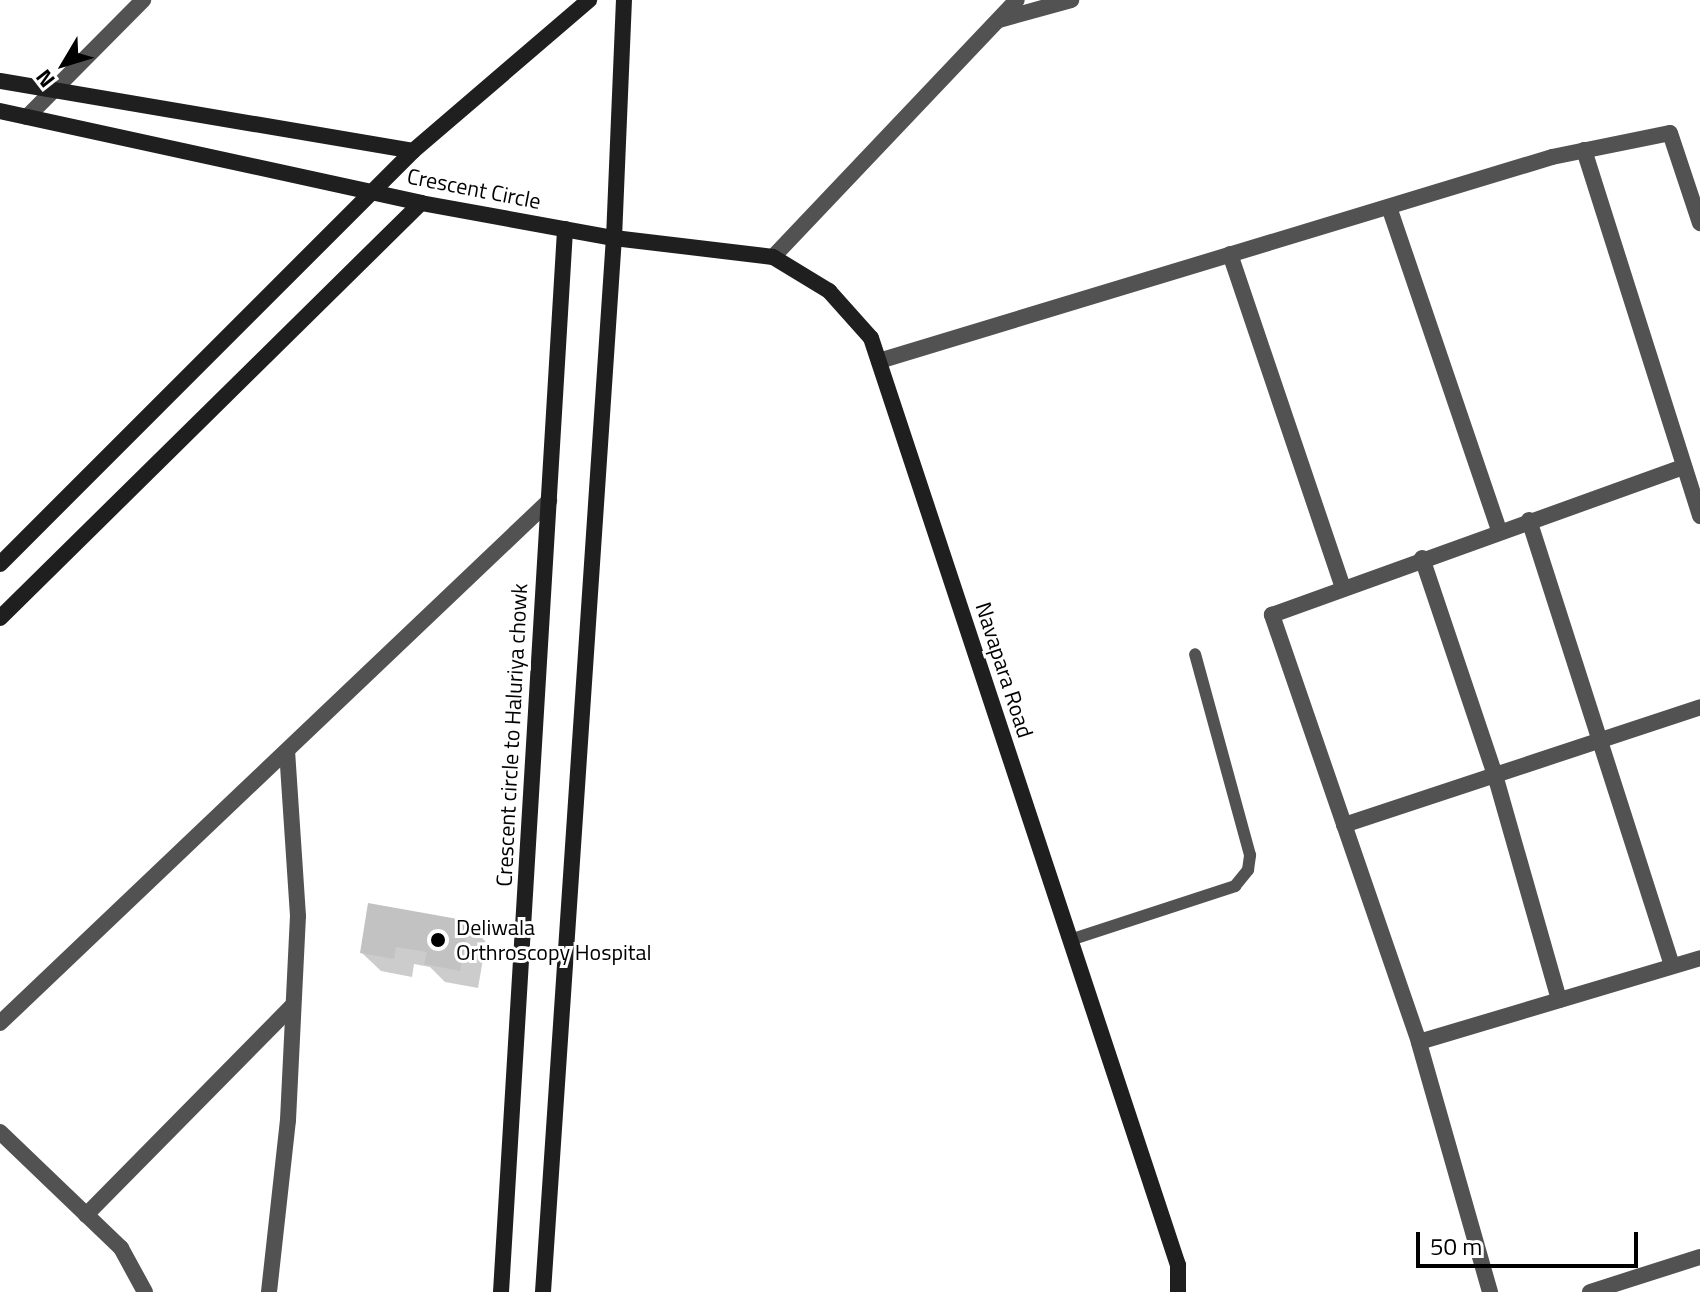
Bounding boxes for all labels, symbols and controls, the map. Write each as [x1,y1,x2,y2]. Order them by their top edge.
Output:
north arrow [24,24,104,104]
text: N [27,62,63,95]
street label: Crescent Circle [405,163,543,215]
street label: Crescent circle to Haluriya chowk [491,583,533,887]
street label: Navapara Road [970,599,1038,741]
place label: Deliwala Orthroscopy Hospital [456,914,652,966]
marker: Deliwala Orthroscopy Hospital [427,929,449,951]
scale bar [1420,1216,1642,1266]
text: 50 m [1430,1228,1482,1264]

